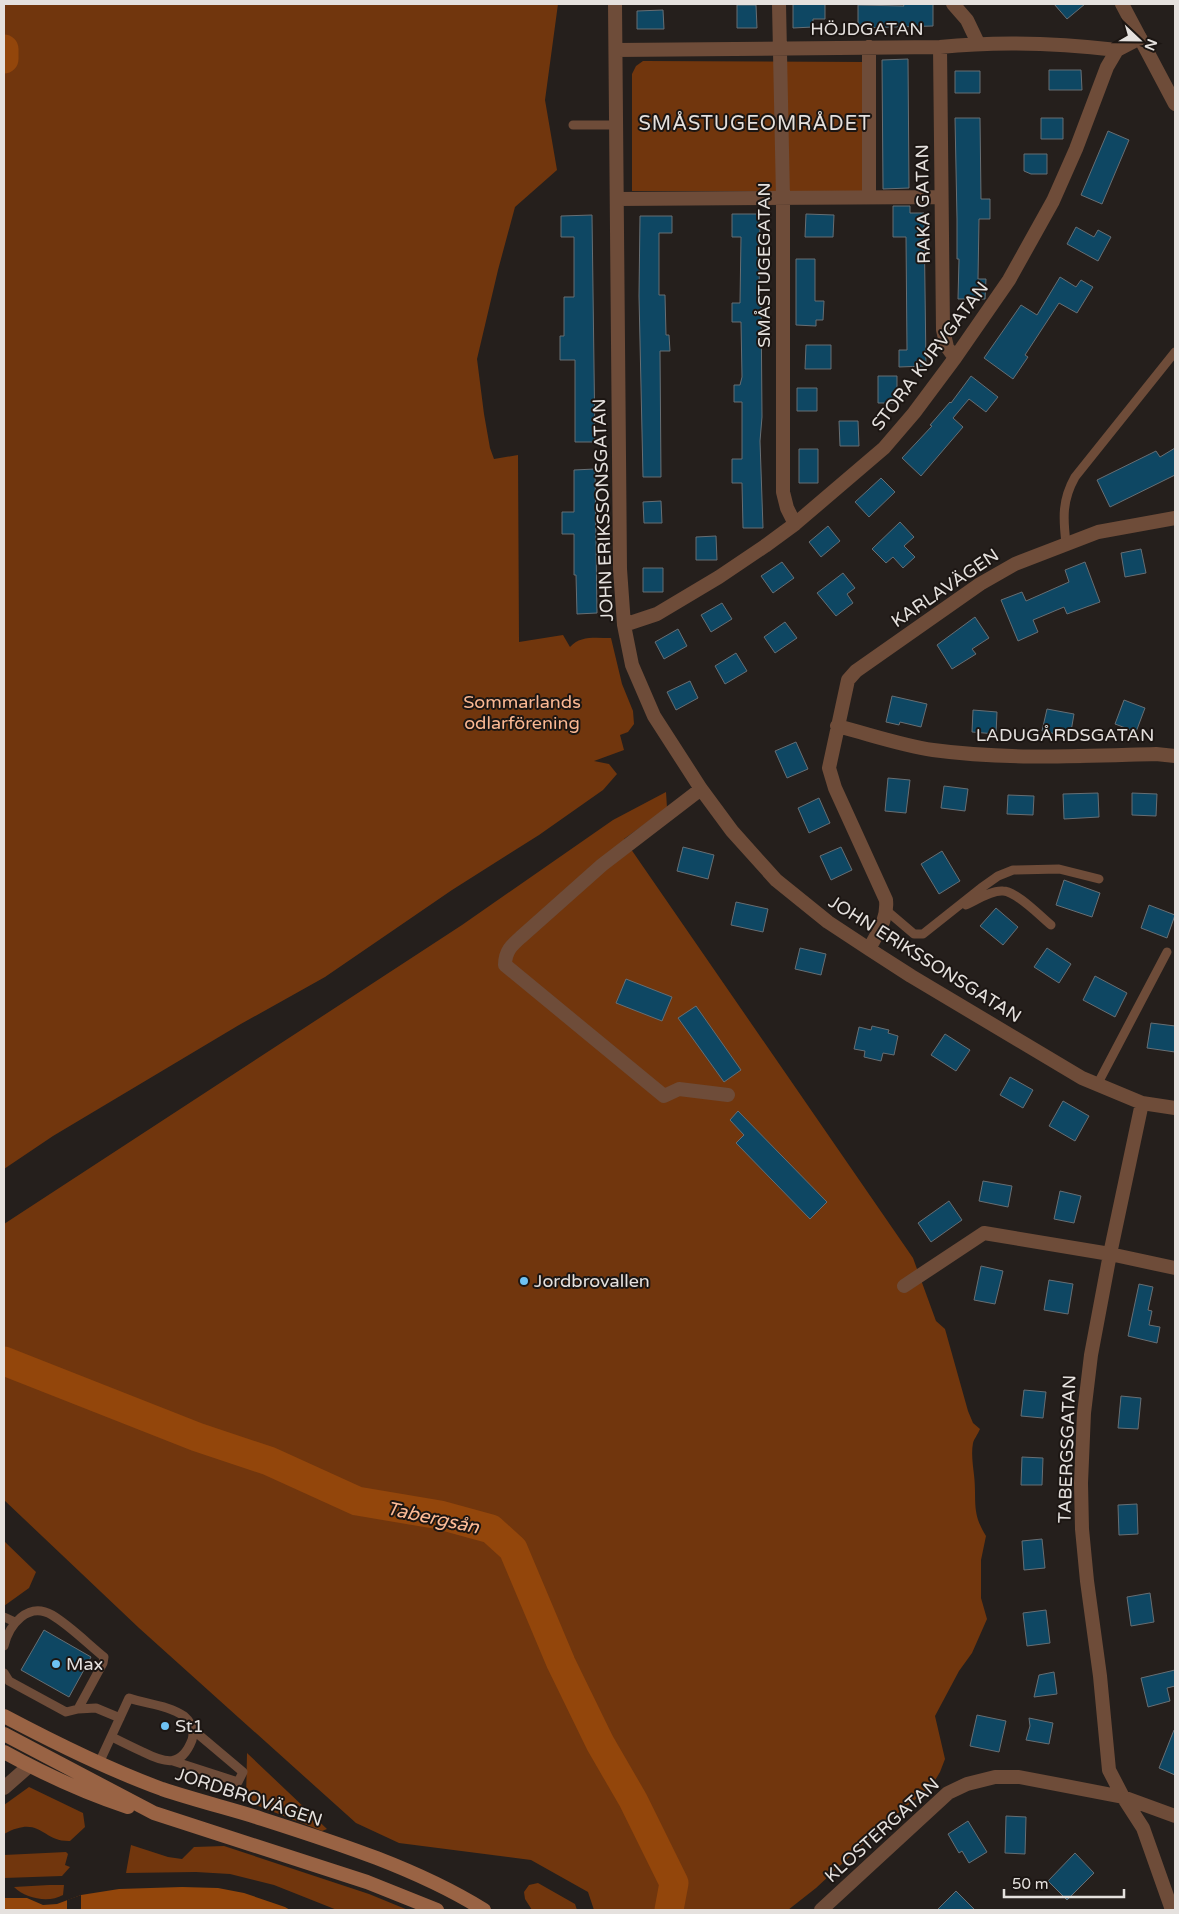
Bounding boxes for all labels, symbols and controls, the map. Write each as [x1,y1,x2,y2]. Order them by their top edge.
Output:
north arrow [1114,15,1164,65]
street label: HÖJDGATAN [810,18,924,40]
text: N [1141,36,1161,53]
district label: SMÅSTUGEOMRÅDET [639,111,871,136]
street label: RAKA GATAN [911,144,935,264]
street label: SMÅSTUGEGATAN [753,182,775,348]
street label: STORA KURVGATAN [867,277,993,435]
street label: JOHN ERIKSSONSGATAN [588,398,618,622]
street label: KARLAVÄGEN [887,544,1003,632]
park label: Sommarlands odlarförening [463,691,581,734]
street label: LADUGÅRDSGATAN [976,724,1154,746]
street label: JOHN ERIKSSONSGATAN [825,891,1025,1027]
place label: Jordbrovallen [534,1270,650,1292]
marker: Jordbrovallen [518,1275,530,1287]
street label: TABERGSGATAN [1053,1374,1081,1524]
water label: Tabergsån [385,1497,481,1539]
place label: Max [66,1653,103,1675]
marker: Max [50,1658,62,1670]
place label: St1 [175,1715,204,1737]
marker: St1 [159,1720,171,1732]
street label: JORDBROVÄGEN [173,1763,325,1831]
street label: KLOSTERGATAN [820,1773,944,1887]
scale bar [1004,1866,1124,1898]
text: 50 m [1012,1875,1049,1893]

